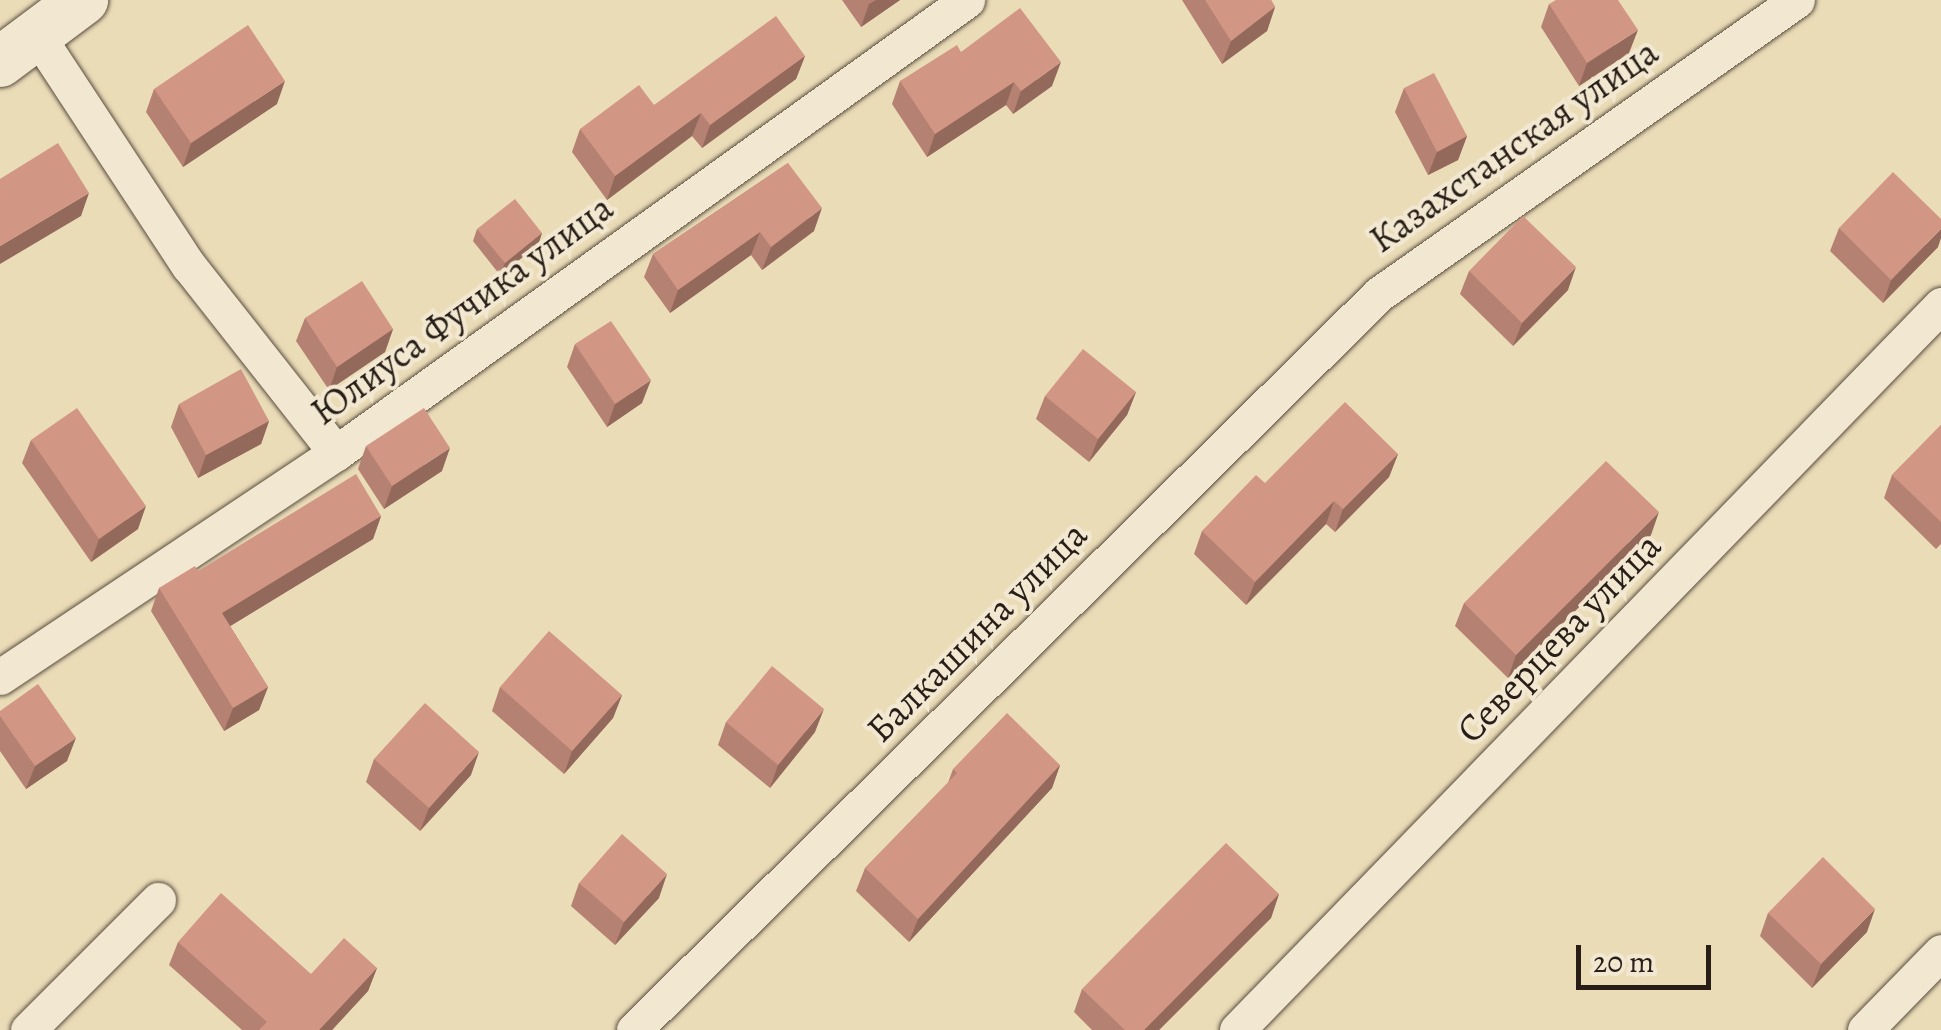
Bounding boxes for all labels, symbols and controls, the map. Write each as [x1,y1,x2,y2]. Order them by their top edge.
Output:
street label: Казахстанская улица [1361,29,1667,263]
street label: Юлиуса Фучика улица [302,185,622,435]
street label: Балкашина улица [857,512,1097,752]
street label: Северцева улица [1447,524,1671,752]
scale bar [1581,925,1716,987]
text: 20 m [1593,942,1654,982]

